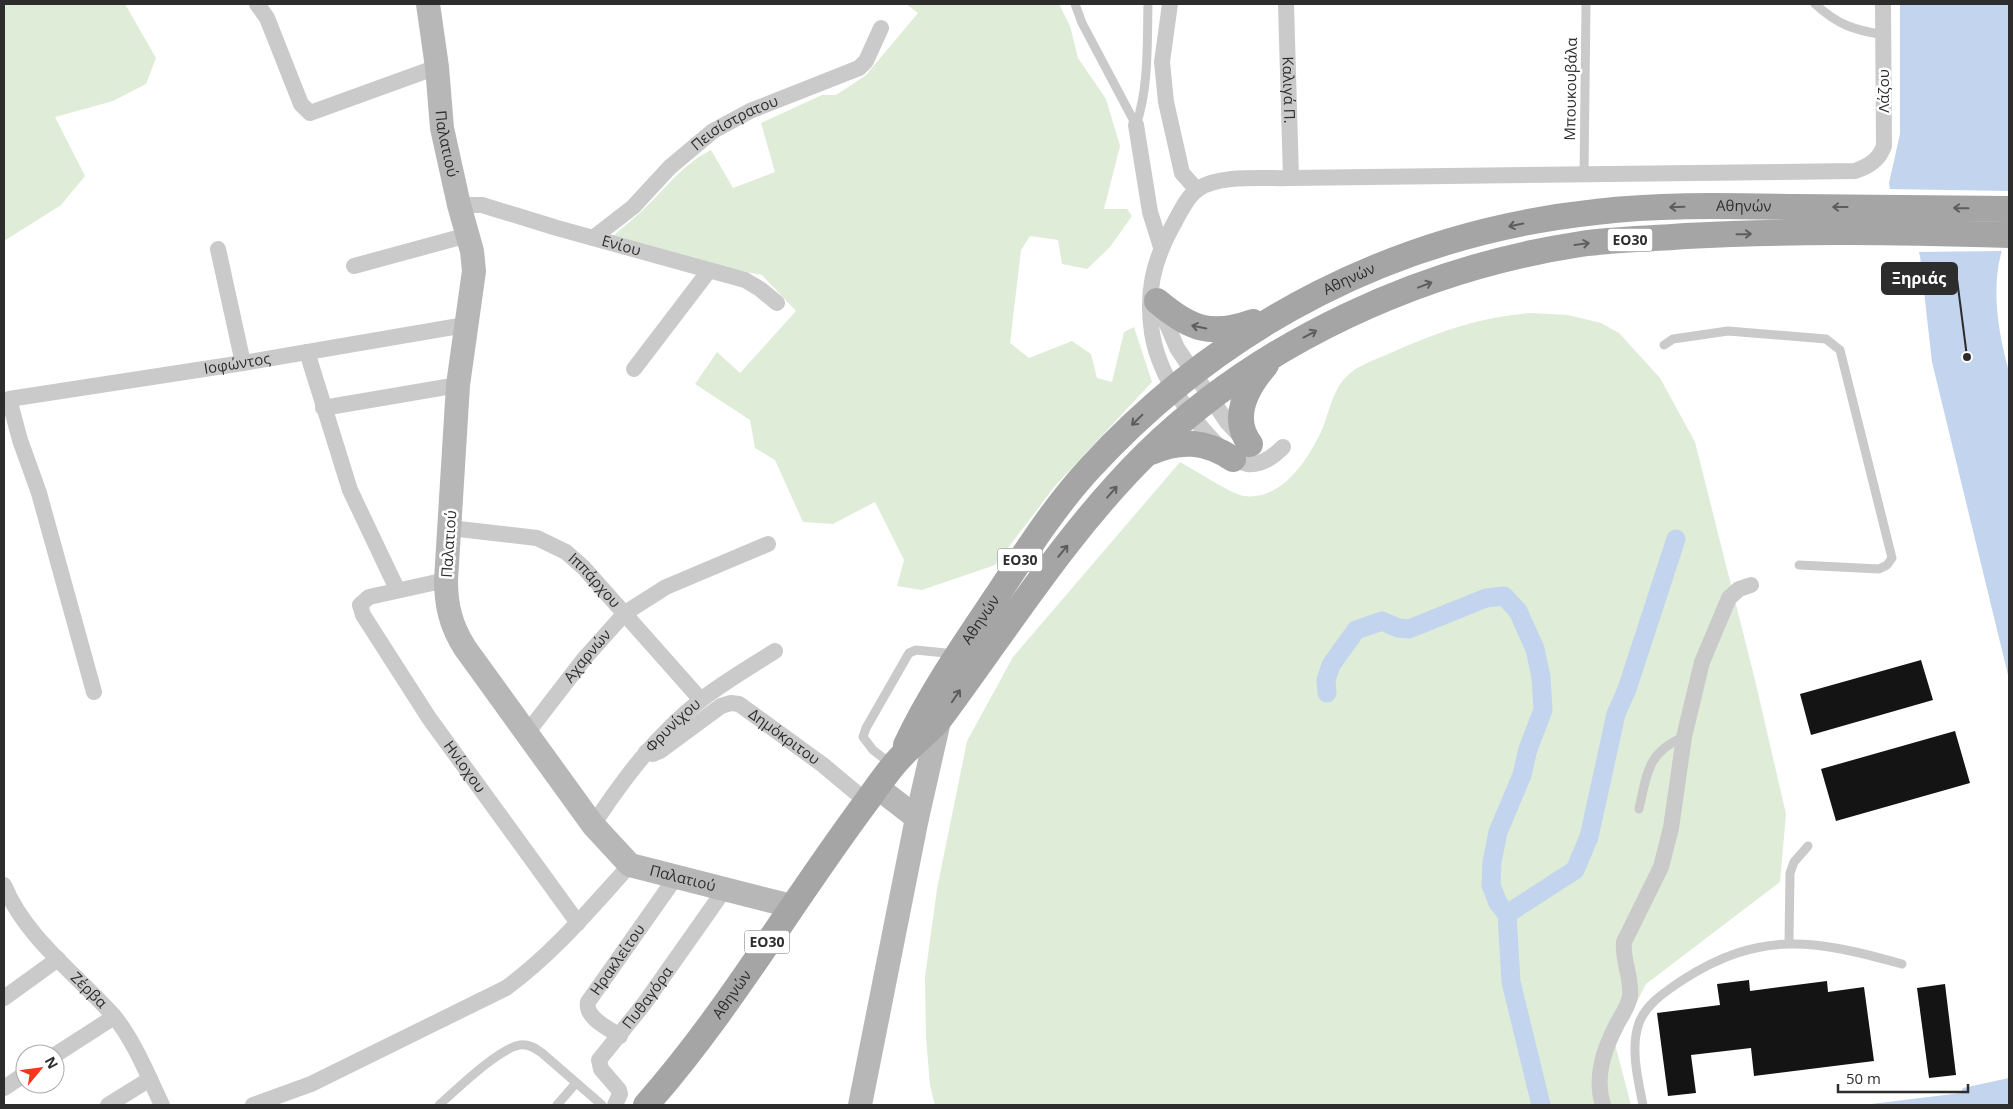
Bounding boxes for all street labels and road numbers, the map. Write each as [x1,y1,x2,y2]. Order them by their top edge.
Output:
street label: Μπουκουβάλα [1559,37,1581,141]
street label: Καλιγά Π. [1279,56,1300,124]
street label: Λάζου [1873,69,1893,113]
street label: Πεισίστρατου [686,90,781,154]
street label: Παλατιού [432,109,464,179]
street label: Αθηνών [1716,195,1772,216]
road number: ΕΟ30 [1608,228,1652,252]
street label: Ενίου [600,230,643,260]
street label: Αθηνών [1319,258,1378,299]
street label: Ιοφώντος [202,348,272,378]
street label: Παλατιού [436,509,460,578]
street label: Ιππάρχου [565,548,626,612]
road number: ΕΟ30 [998,548,1042,572]
street label: Αθηνών [956,591,1004,648]
street label: Αχαρνών [559,624,615,686]
street label: Φρυνίχου [640,693,704,756]
street label: Δημόκριτου [745,703,824,769]
street label: Ηνίοχου [440,736,491,796]
street label: Παλατιού [648,859,718,895]
street label: Ηρακλείτου [585,920,649,999]
road number: ΕΟ30 [744,930,790,954]
street label: Πυθαγόρα [617,962,676,1033]
street label: Αθηνών [707,966,755,1022]
street label: Ζέρβα [67,967,112,1012]

